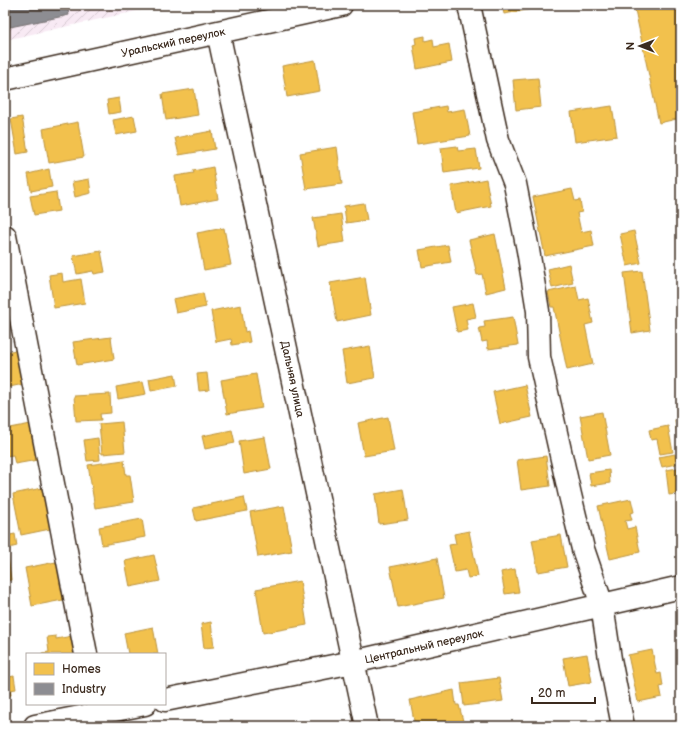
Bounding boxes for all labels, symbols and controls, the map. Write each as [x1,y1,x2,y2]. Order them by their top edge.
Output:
street label: Уральский переулок [120,25,226,60]
north arrow [620,26,660,66]
text: N [624,42,637,50]
street label: Дальняя улица [278,340,307,419]
street label: Центральный переулок [363,626,485,666]
legend [26,653,166,705]
text: Homes [62,662,101,677]
scale bar [532,679,595,705]
text: Industry [62,682,107,697]
text: 20 m [538,686,565,701]

